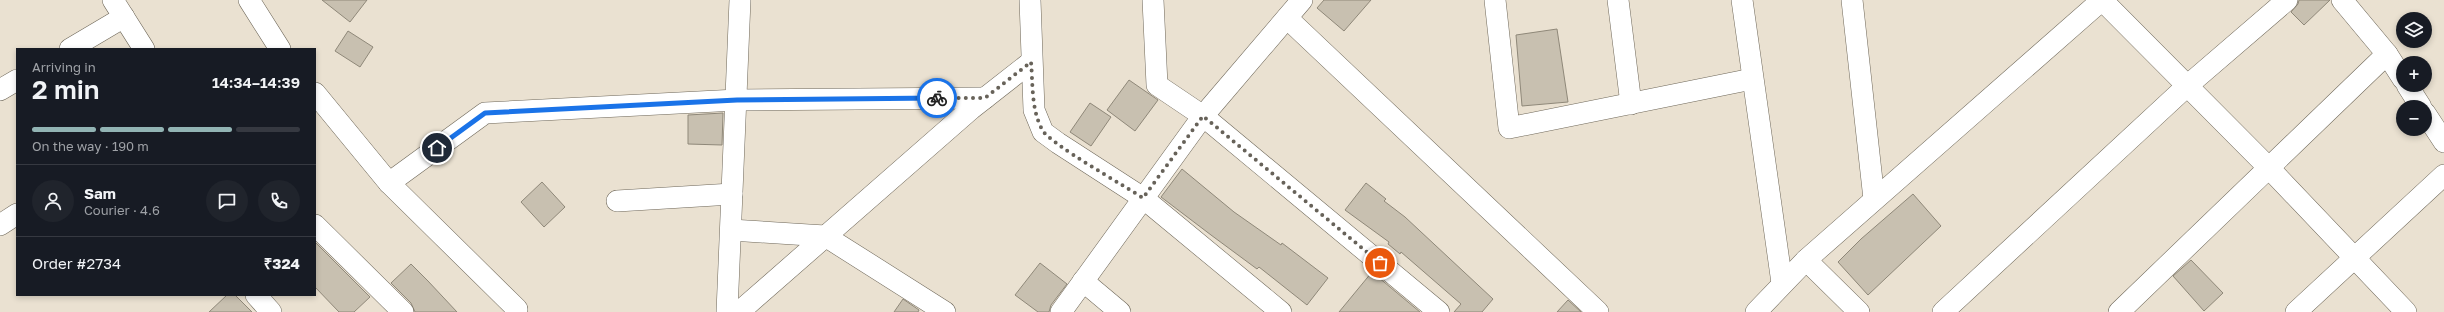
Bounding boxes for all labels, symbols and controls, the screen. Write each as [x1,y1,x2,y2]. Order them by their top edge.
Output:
map controls [2396,12,2432,136]
button: layers [2396,12,2432,48]
button: + [2396,56,2432,92]
text: Arriving in [32,59,96,75]
text: 14:34–14:39 [212,73,300,91]
text: 2 min [32,74,100,105]
courier [917,78,957,118]
icon: bike [926,87,948,109]
button: − [2396,100,2432,136]
pin [420,131,454,165]
icon: home [426,137,448,159]
text: On the way · 190 m [32,138,149,154]
button: person [32,180,74,222]
button: chat [206,180,248,222]
button: phone [258,180,300,222]
text: Sam [84,184,116,202]
text: Courier · 4.6 [84,202,160,218]
pin [1363,246,1397,280]
icon: bag [1369,252,1391,274]
text: Order #2734 [32,254,121,272]
text: ₹324 [264,254,300,272]

